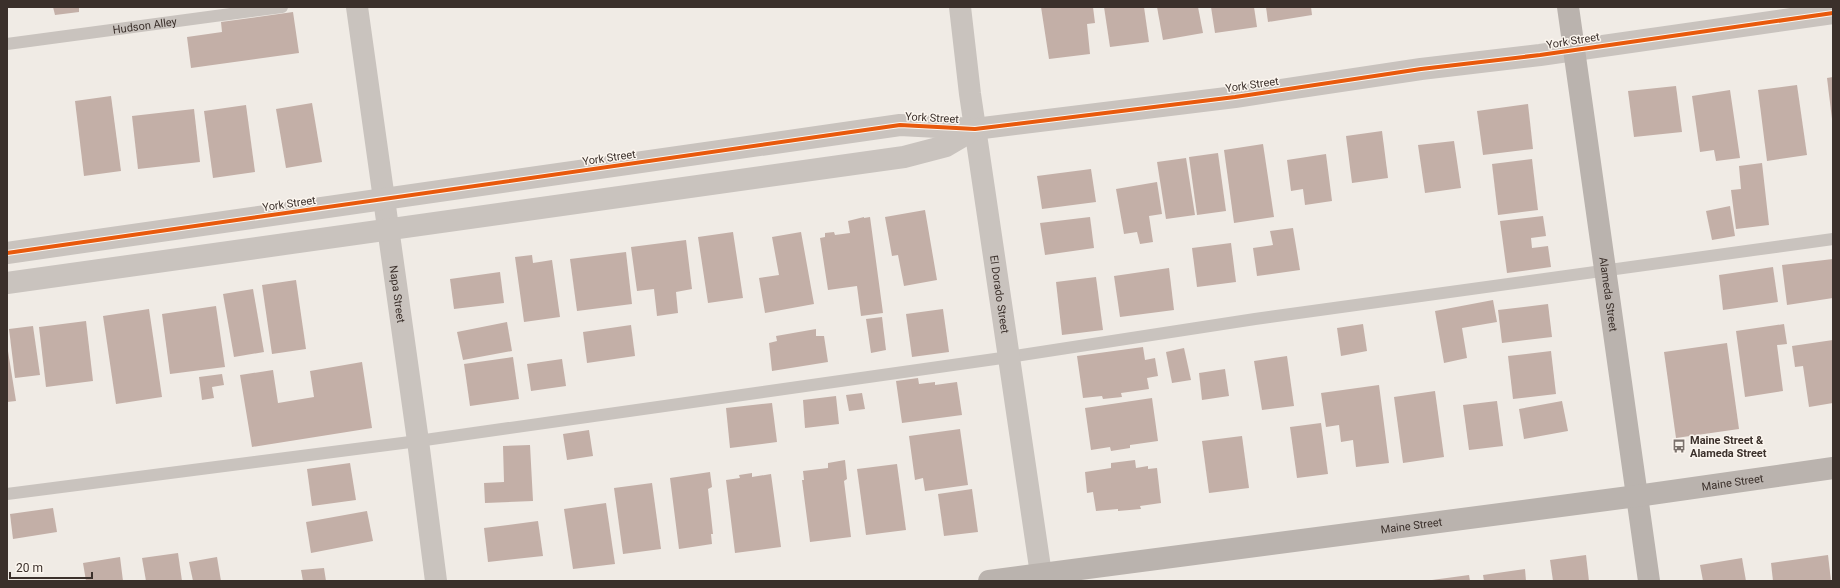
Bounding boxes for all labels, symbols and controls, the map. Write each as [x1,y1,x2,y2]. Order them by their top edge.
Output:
street label: Hudson Alley [112,15,178,36]
street label: York Street [1546,30,1601,52]
street label: York Street [1225,75,1280,95]
street label: York Street [905,110,959,126]
street label: York Street [582,148,637,168]
street label: York Street [262,194,317,214]
street label: El Dorado Street [987,254,1012,335]
street label: Alameda Street [1597,256,1620,333]
street label: Napa Street [387,265,408,324]
place label: Maine Street & Alameda Street [1690,434,1767,460]
bus stop icon: Maine Street & Alameda Street [1671,438,1687,454]
street label: Maine Street [1701,471,1764,493]
street label: Maine Street [1380,515,1443,536]
scale bar [10,554,92,580]
text: 20 m [16,561,43,575]

